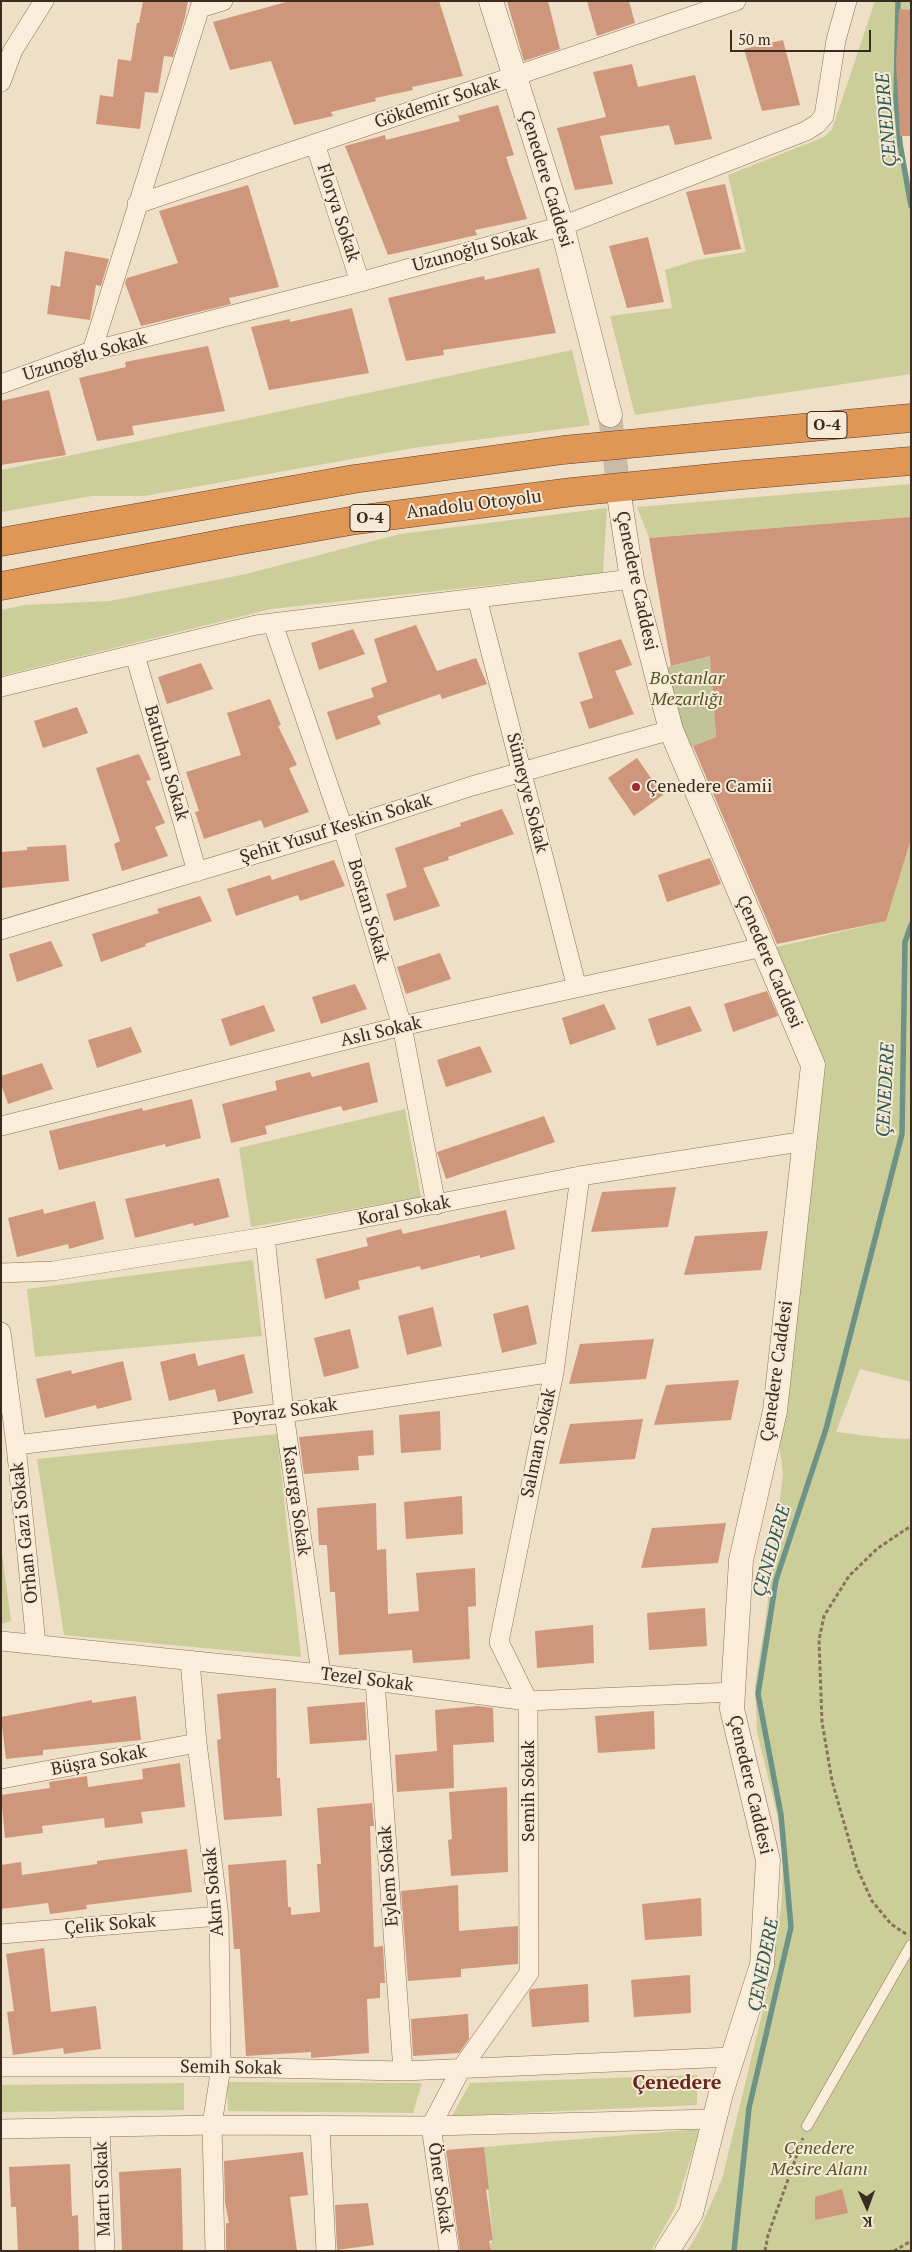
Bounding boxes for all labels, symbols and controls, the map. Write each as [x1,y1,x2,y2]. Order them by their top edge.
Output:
scale bar [732,20,873,52]
text: 50 m [738,29,771,49]
water label: ÇENEDERE [872,72,902,168]
street label: Gökdemir Sokak [372,73,502,133]
street label: Çenedere Caddesi [515,108,577,250]
street label: Florya Sokak [312,161,364,265]
street label: Uzunoğlu Sokak [410,223,540,277]
street label: Uzunoğlu Sokak [20,328,150,386]
road number: O-4 [807,412,847,438]
street label: Anadolu Otoyolu [405,486,543,524]
road number: O-4 [350,504,390,532]
street label: Çenedere Caddesi [611,509,661,653]
park label: Bostanlar Mezarlığı [650,668,724,711]
street label: Batuhan Sokak [139,703,193,823]
street label: Sümeyye Sokak [502,731,552,855]
place label: Çenedere Camii [646,776,772,798]
marker: Çenedere Camii [630,781,642,793]
street label: Şehit Yusuf Keskin Sokak [237,790,435,868]
street label: Bostan Sokak [343,857,393,965]
street label: Çenedere Caddesi [731,892,807,1032]
street label: Aslı Sokak [338,1012,424,1052]
water label: ÇENEDERE [872,1042,900,1138]
street label: Koral Sokak [356,1191,452,1231]
street label: Çenedere Caddesi [756,1299,798,1443]
street label: Salman Sokak [517,1386,561,1500]
street label: Poyraz Sokak [231,1394,339,1430]
street label: Kasırga Sokak [278,1445,314,1557]
street label: Orhan Gazi Sokak [7,1461,43,1605]
water label: ÇENEDERE [748,1502,796,1600]
street label: Tezel Sokak [319,1664,415,1696]
street label: Çenedere Caddesi [723,1713,777,1857]
street label: Semih Sokak [518,1740,540,1842]
street label: Büşra Sokak [49,1741,149,1781]
street label: Eylem Sokak [375,1825,403,1927]
street label: Akın Sokak [199,1847,229,1937]
street label: Çelik Sokak [63,1910,157,1940]
water label: ÇENEDERE [744,1916,784,2014]
street label: Semih Sokak [180,2056,282,2080]
district label: Çenedere [632,2071,722,2095]
park label: Çenedere Mesire Alanı [770,2138,868,2180]
street label: Martı Sokak [91,2141,115,2237]
street label: Öner Sokak [423,2141,457,2235]
north arrow [842,2182,892,2232]
text: K [862,2213,873,2232]

